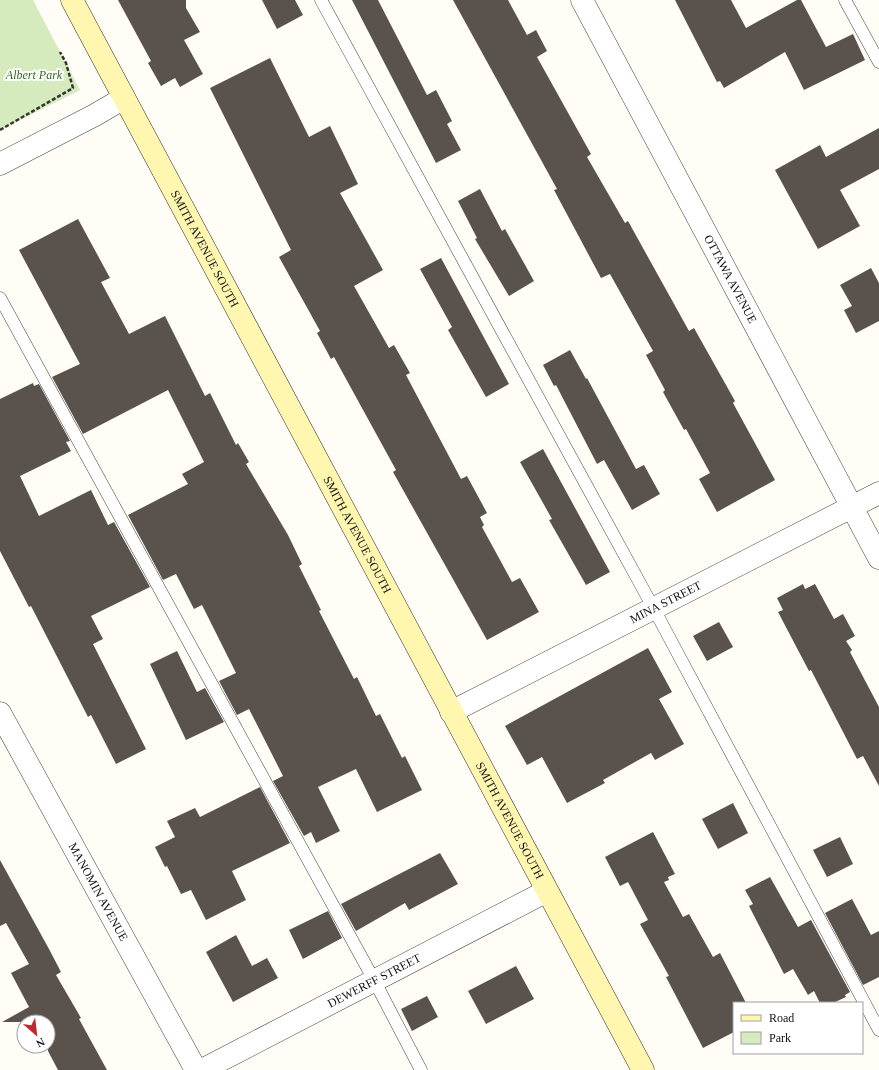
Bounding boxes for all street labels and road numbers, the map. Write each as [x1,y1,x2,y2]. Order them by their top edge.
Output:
street label: SMITH AVENUE SOUTH [168,188,242,310]
street label: OTTAWA AVENUE [701,232,760,326]
street label: SMITH AVENUE SOUTH [320,474,394,596]
street label: MINA STREET [627,578,704,626]
street label: SMITH AVENUE SOUTH [473,760,547,882]
street label: MANOMIN AVENUE [66,840,131,943]
street label: DEWERFF STREET [325,950,424,1011]

